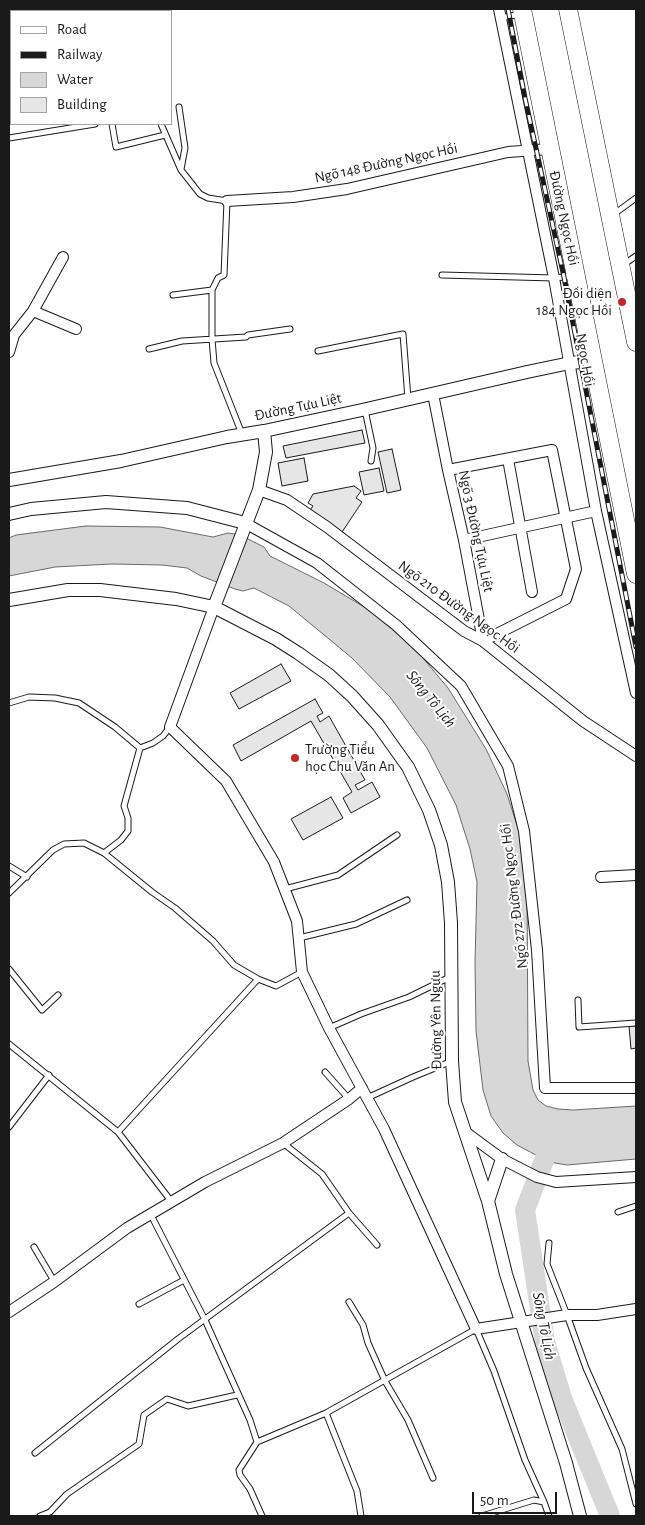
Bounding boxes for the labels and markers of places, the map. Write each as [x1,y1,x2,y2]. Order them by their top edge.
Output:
place label: Đối diện 184 Ngọc Hồi [536,284,612,319]
marker: Đối diện 184 Ngọc Hồi [616,296,628,308]
place label: Trường Tiểu học Chu Văn An [305,740,395,775]
marker: Trường Tiểu học Chu Văn An [289,752,301,764]

